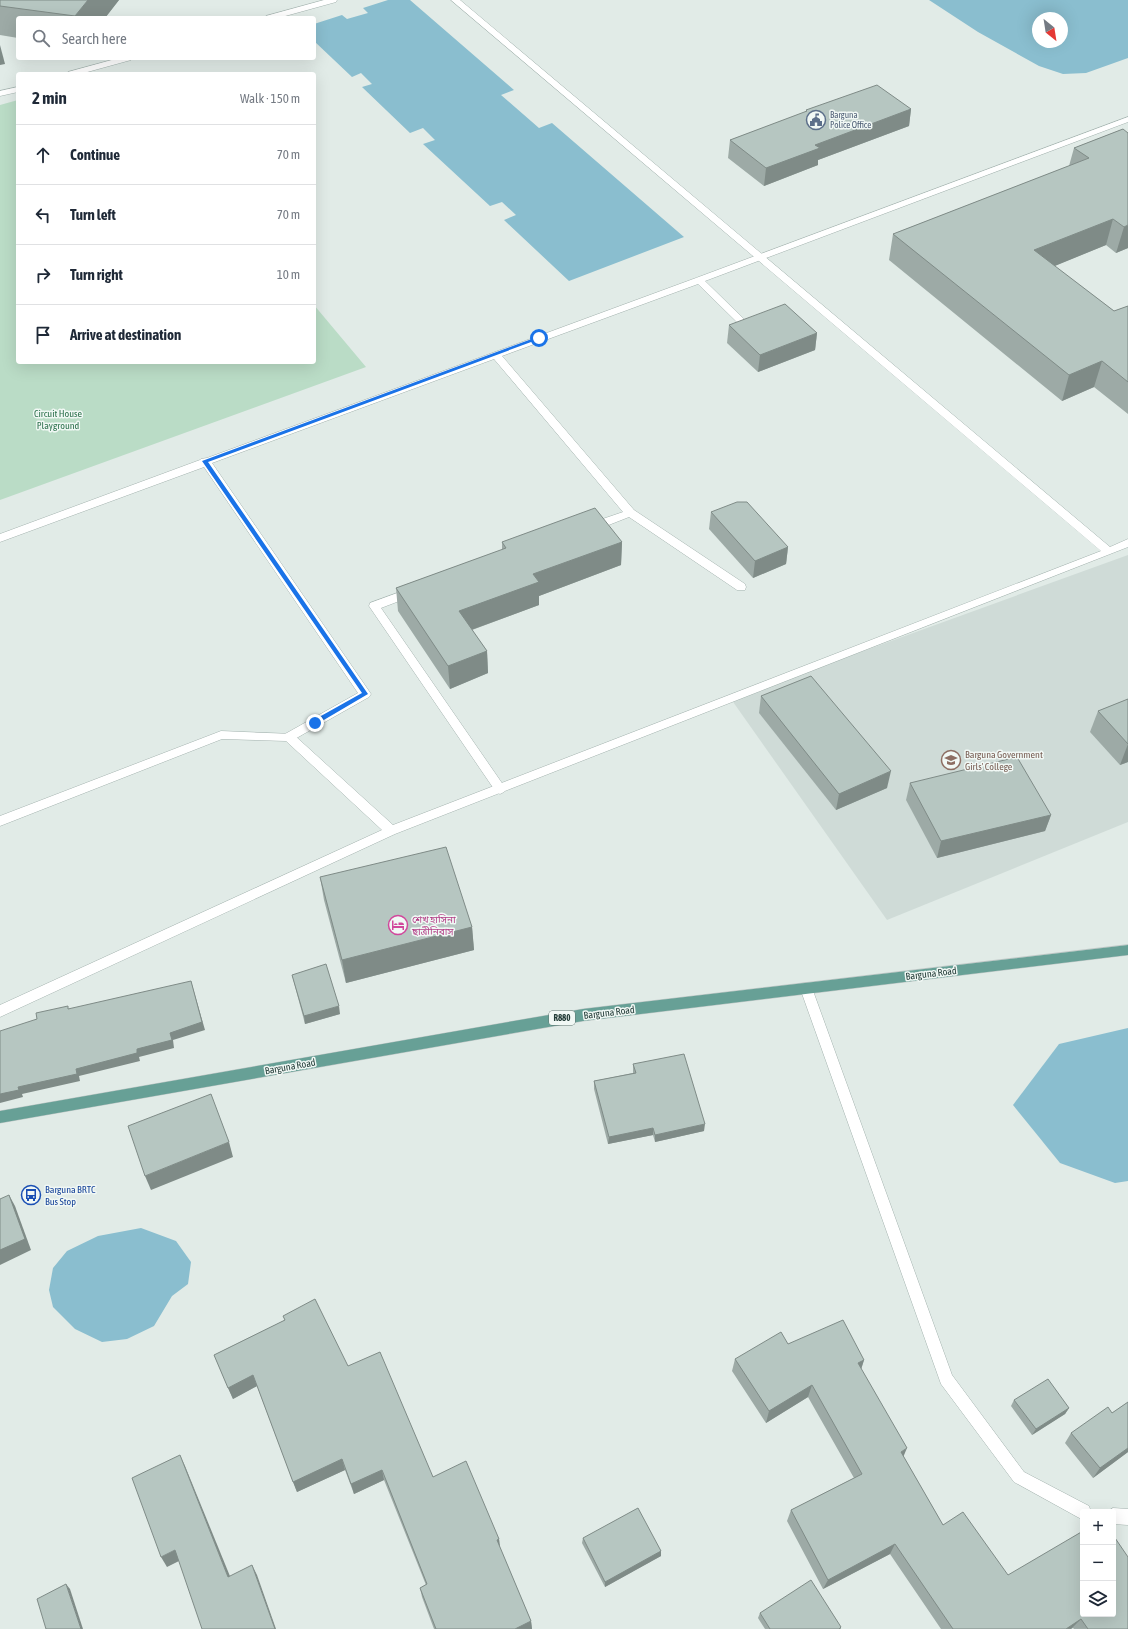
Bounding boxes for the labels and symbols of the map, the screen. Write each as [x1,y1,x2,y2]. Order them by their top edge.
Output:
north arrow [1032,12,1068,48]
public building icon: Barguna Police Office [805,109,827,131]
place label: Barguna Police Office [830,110,871,130]
route start [530,329,548,347]
park label: Circuit House Playground [34,408,83,431]
route end [306,714,324,732]
school or university icon: Barguna Government Girls' College [940,749,962,771]
place label: Barguna Government Girls' College [965,749,1043,772]
hotel icon: শেখ হাসিনা ছাত্রীনিবাস [387,914,409,936]
place label: শেখ হাসিনা ছাত্রীনিবাস [411,914,456,937]
street label: Barguna Road [905,965,957,982]
street label: Barguna Road [583,1004,635,1021]
road number: R880 [549,1011,575,1025]
street label: Barguna Road [264,1057,316,1076]
bus stop icon: Barguna BRTC Bus Stop [20,1184,42,1206]
place label: Barguna BRTC Bus Stop [45,1184,96,1207]

